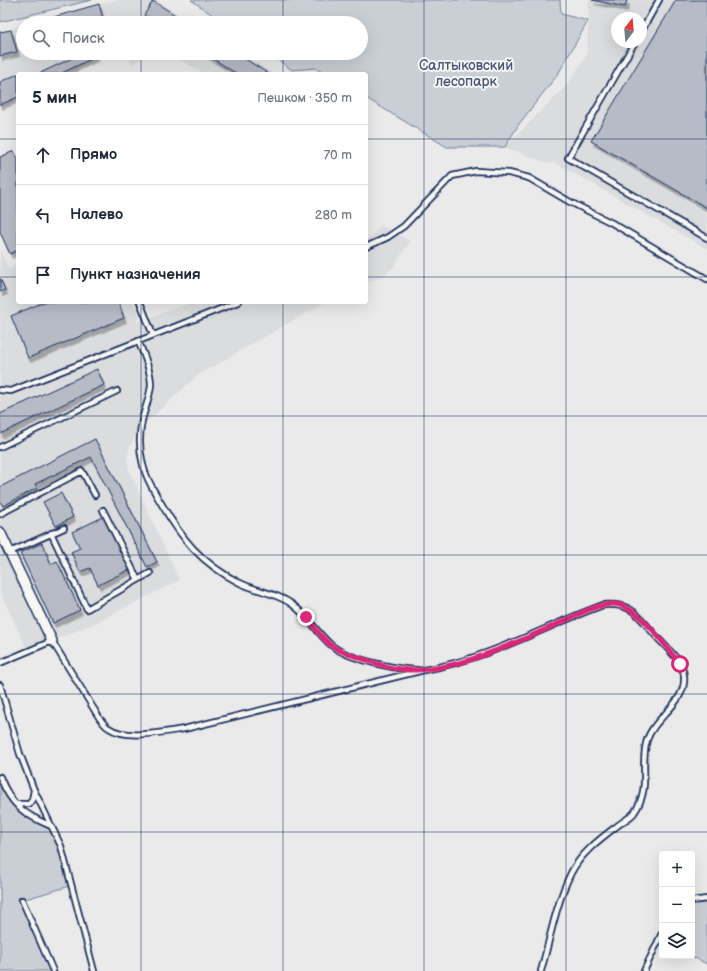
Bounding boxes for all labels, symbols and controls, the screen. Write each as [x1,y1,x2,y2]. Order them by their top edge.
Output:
north arrow [611,12,647,48]
search box [16,16,368,60]
icon: search [30,27,52,49]
text: Поиск [62,29,105,48]
park label: Салтыковский лесопарк [419,57,513,90]
text: 5 мин [32,88,77,108]
text: Пешком · 350 m [257,90,352,106]
icon: ahead [32,144,54,166]
text: Прямо [70,145,117,164]
text: 70 m [324,147,352,163]
icon: left [32,204,54,226]
text: Налево [70,205,123,224]
text: 280 m [315,207,352,223]
icon: arrive [32,264,54,286]
text: Пункт назначения [70,265,201,284]
route end [297,608,315,626]
route start [671,655,689,673]
map controls [659,851,695,959]
button: + [659,851,695,887]
button: − [659,887,695,923]
button: layers [659,923,695,959]

